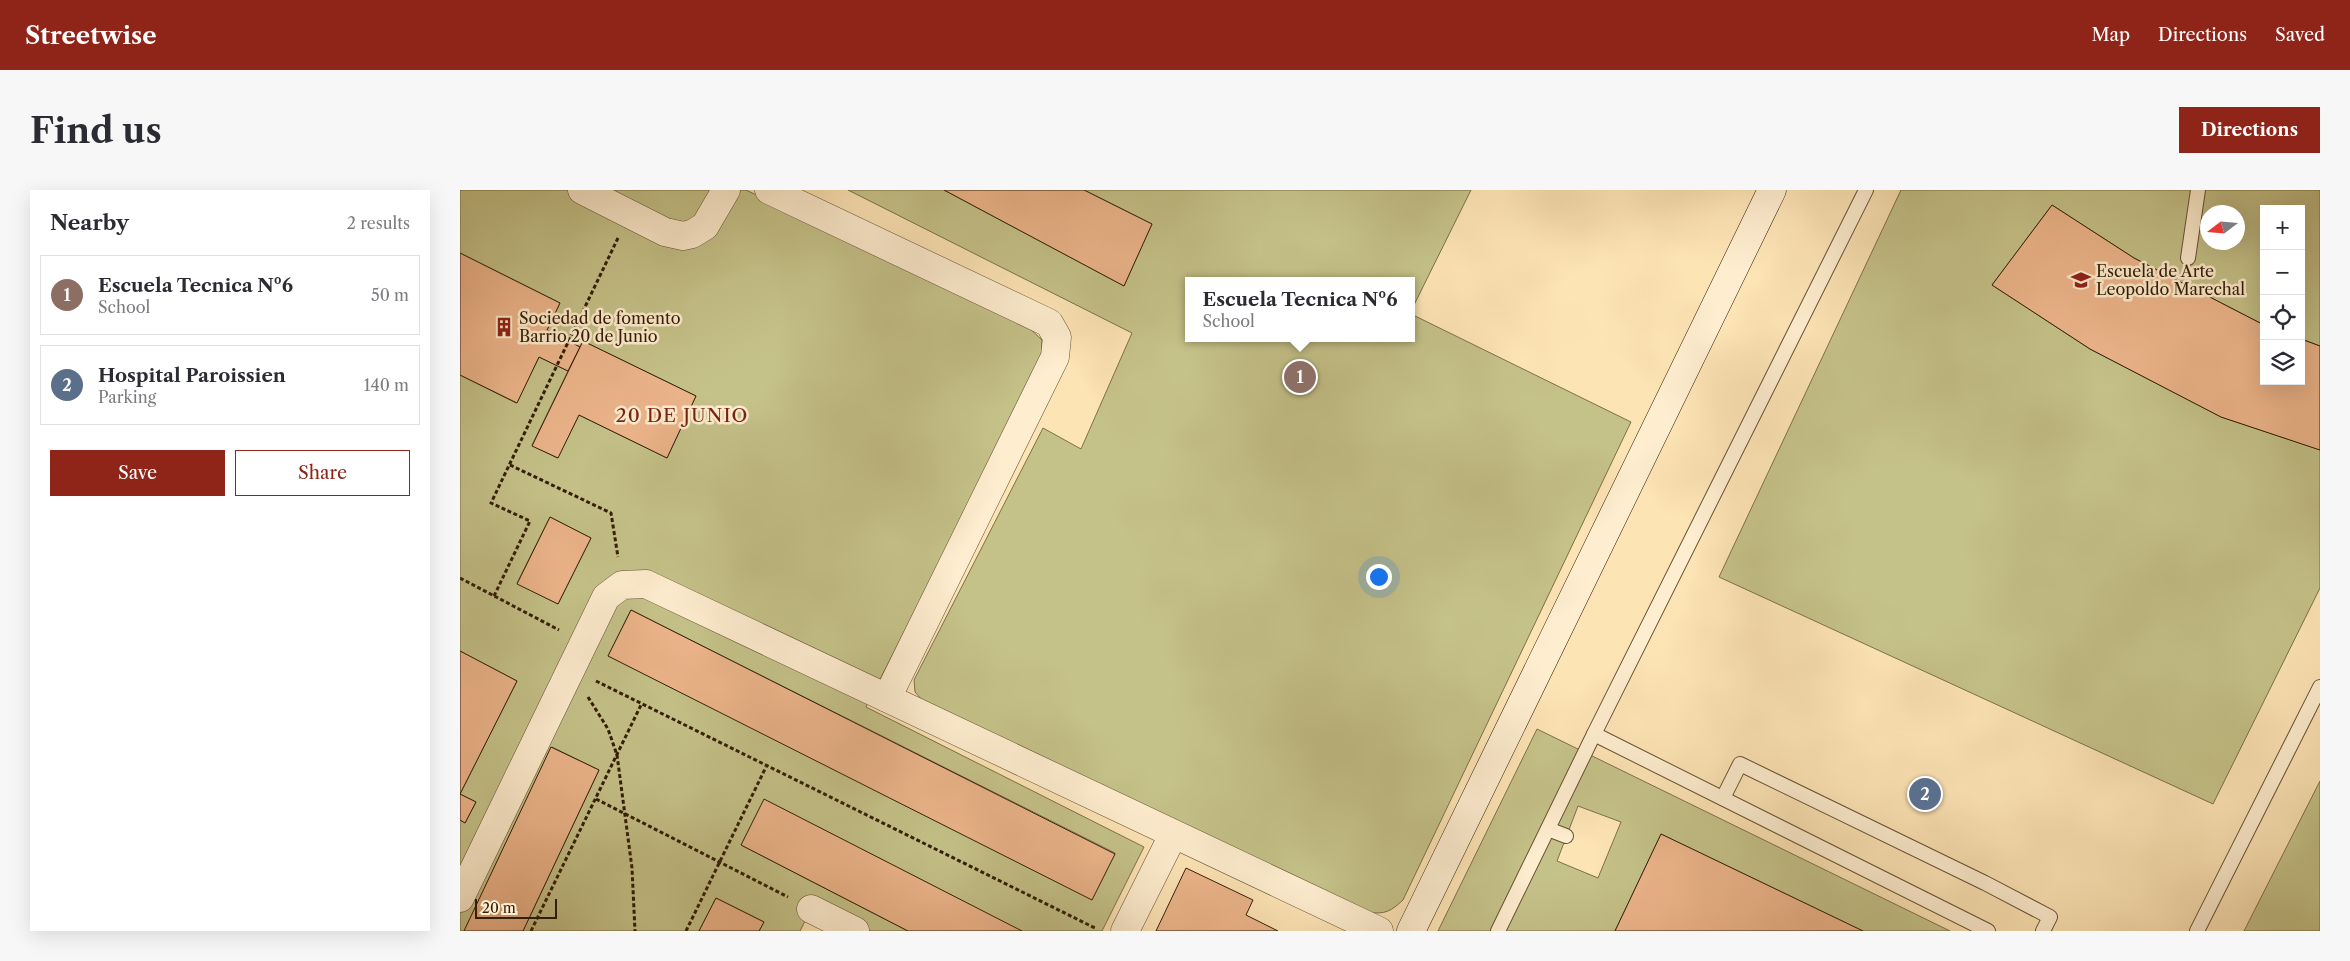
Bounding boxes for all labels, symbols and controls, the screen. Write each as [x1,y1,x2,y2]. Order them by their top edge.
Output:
text: Streetwise [25,21,157,50]
text: Map [2091,24,2130,46]
text: Directions [2158,24,2247,46]
text: Saved [2275,24,2325,46]
button: Directions [2179,107,2320,153]
text: Find us [30,109,162,152]
north arrow [2200,205,2245,250]
map controls [2260,205,2305,385]
button: + [2260,205,2305,250]
text: Nearby [50,210,129,235]
text: 2 results [347,213,410,233]
button: − [2260,250,2305,295]
place label: Escuela de Arte Leopoldo Marechal [2096,261,2245,299]
school or university icon: Escuela de Arte Leopoldo Marechal [2070,269,2092,291]
text: Escuela Tecnica Nº6 [98,274,293,297]
popup [1185,277,1415,342]
text: 1 [63,285,71,305]
text: 50 m [371,285,409,305]
text: Escuela Tecnica Nº6 [1202,288,1398,311]
button: locate [2260,295,2305,340]
text: School [98,297,150,317]
place label: Sociedad de fomento Barrio 20 de Junio [519,308,681,346]
text: School [1202,311,1255,331]
building icon: Sociedad de fomento Barrio 20 de Junio [493,316,515,338]
button: layers [2260,340,2305,385]
pin: 1 [1284,358,1316,396]
text: Hospital Paroissien [98,364,286,387]
text: 2 [62,375,72,395]
text: 140 m [364,375,409,395]
text: Parking [98,387,156,407]
district label: 20 DE JUNIO [616,404,748,427]
button: Save [50,450,225,496]
button: Share [235,450,410,496]
your location [1366,564,1392,590]
pin: 2 [1909,775,1941,813]
scale bar [475,896,558,919]
text: 20 m [482,899,516,917]

